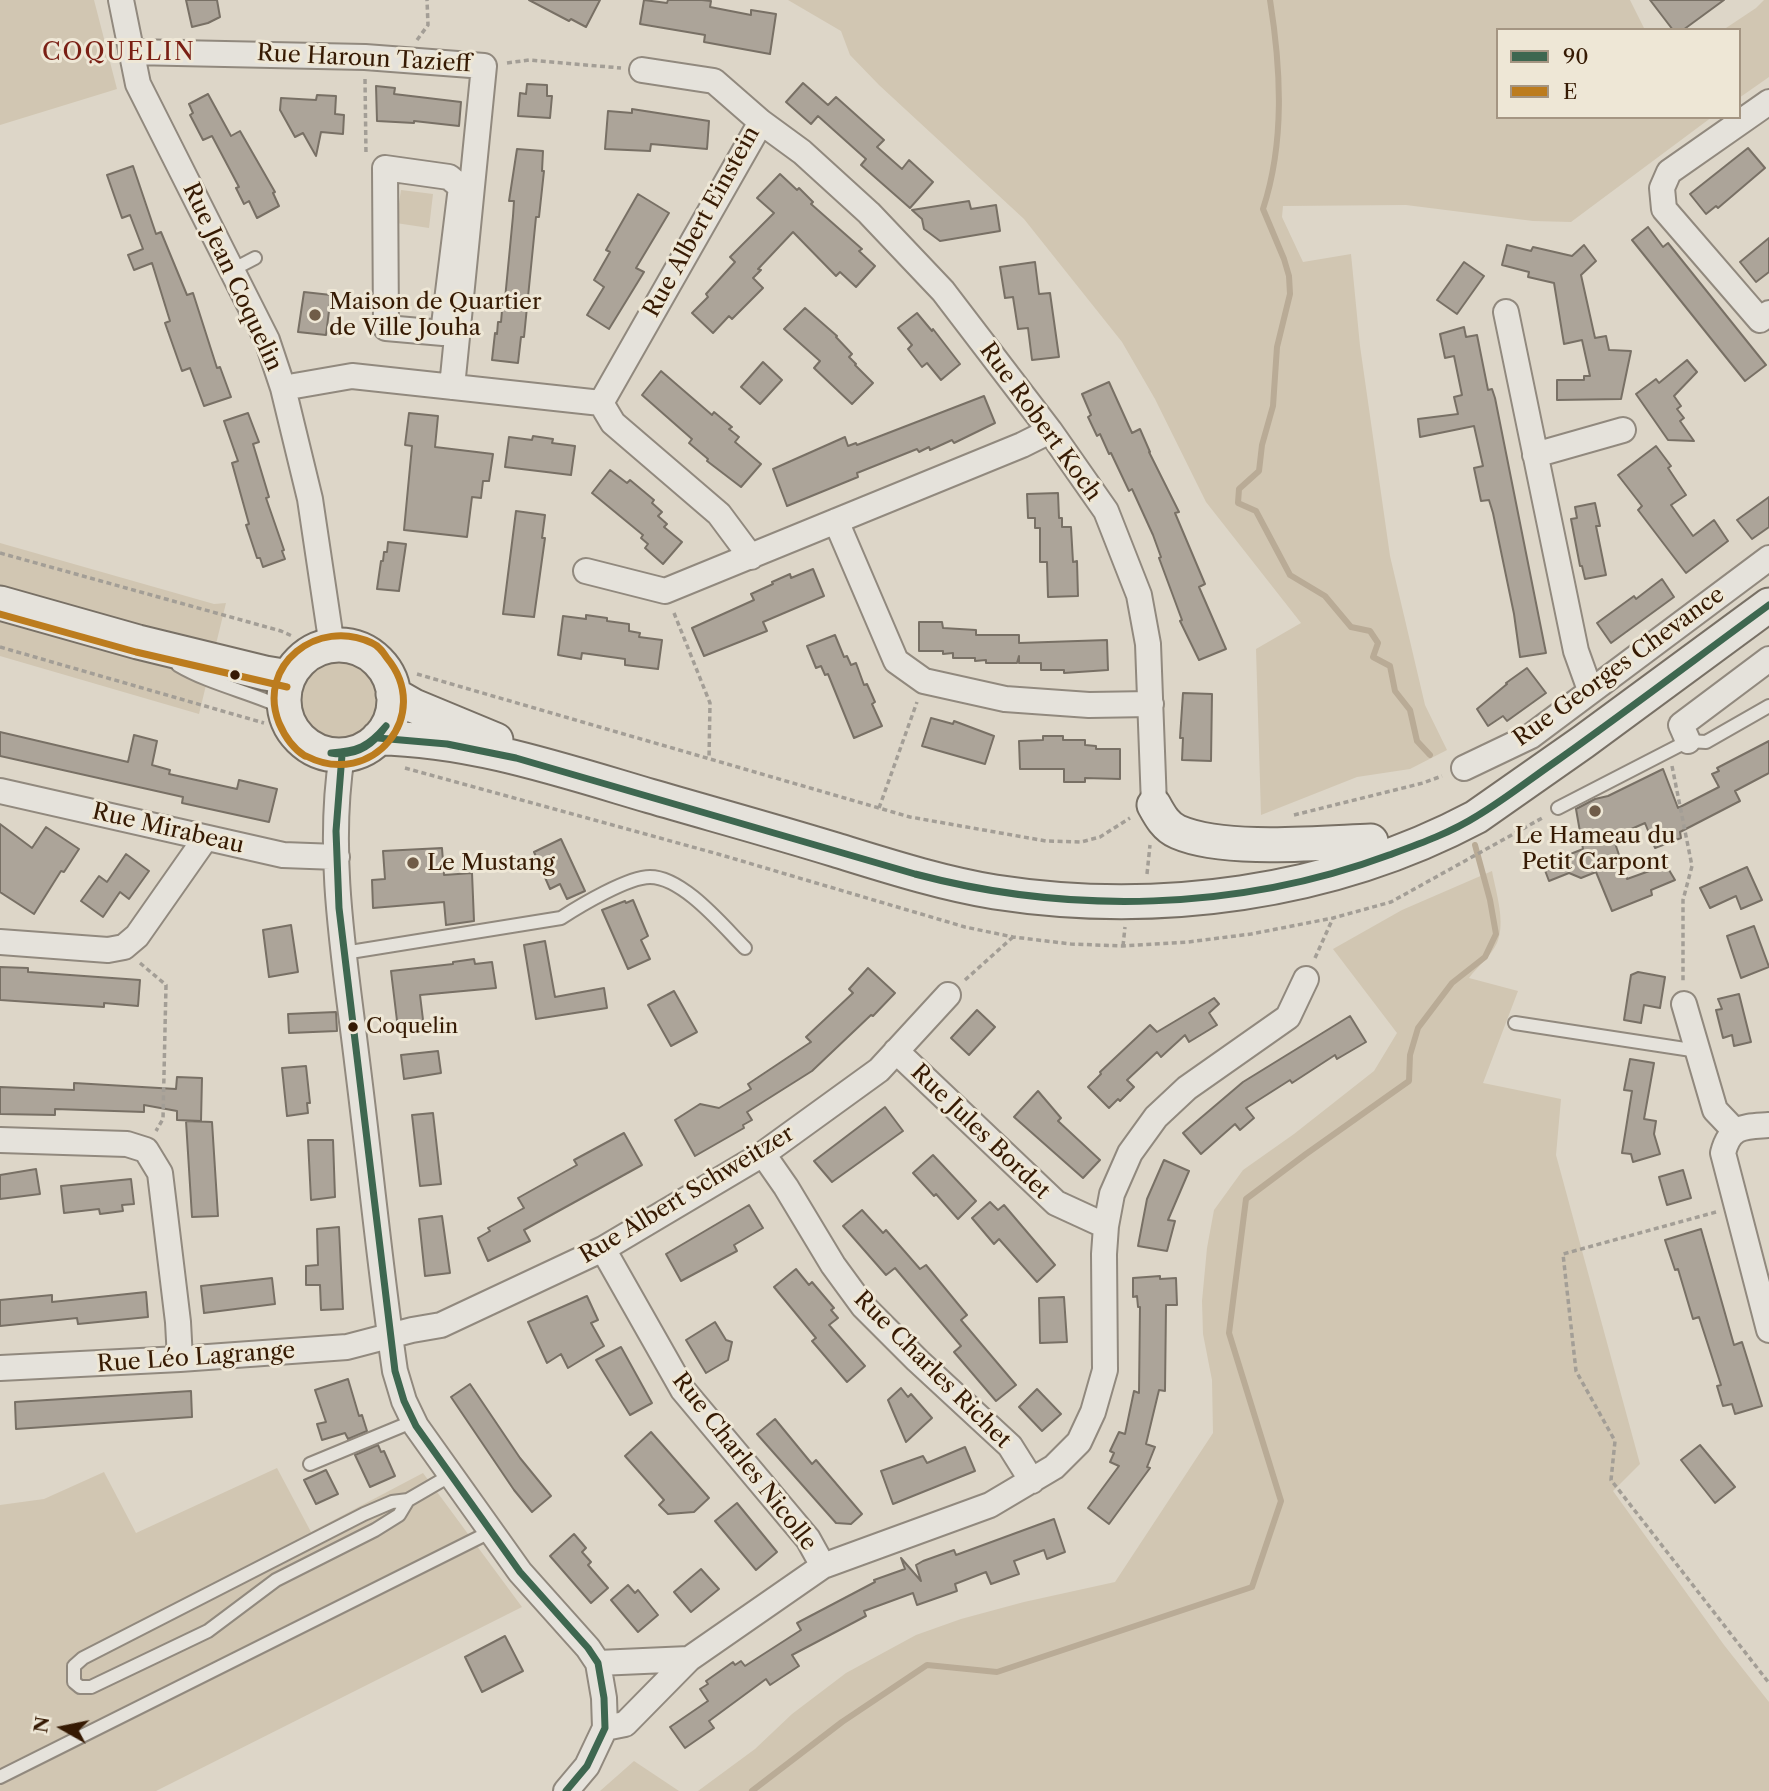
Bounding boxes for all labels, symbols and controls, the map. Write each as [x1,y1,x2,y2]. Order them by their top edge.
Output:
legend [1496,28,1741,119]
district label: COQUELIN [43,39,195,67]
street label: Rue Haroun Tazieff [256,40,472,78]
text: 90 [1563,44,1589,69]
text: E [1563,79,1577,104]
street label: Rue Albert Einstein [638,122,766,322]
street label: Rue Jean Coquelin [176,179,288,375]
place label: Maison de Quartier de Ville Jouha [329,288,542,342]
marker: Maison de Quartier de Ville Jouha [307,307,323,323]
street label: Rue Robert Koch [973,337,1107,507]
street label: Rue Georges Chevance [1508,581,1730,753]
unlabelled marker [228,668,242,682]
street label: Rue Mirabeau [89,798,247,860]
marker: Le Hameau du Petit Carpont [1587,803,1603,819]
place label: Le Hameau du Petit Carpont [1515,822,1675,876]
place label: Le Mustang [427,849,555,877]
marker: Le Mustang [405,855,421,871]
place label: Coquelin [366,1014,458,1040]
marker: Coquelin [346,1020,360,1034]
street label: Rue Jules Bordet [905,1059,1055,1205]
street label: Rue Albert Schweitzer [575,1120,799,1270]
street label: Rue Charles Richet [848,1286,1016,1454]
street label: Rue Léo Lagrange [96,1337,296,1379]
street label: Rue Charles Nicolle [666,1367,822,1557]
north arrow [28,1693,98,1763]
text: N [29,1715,54,1735]

